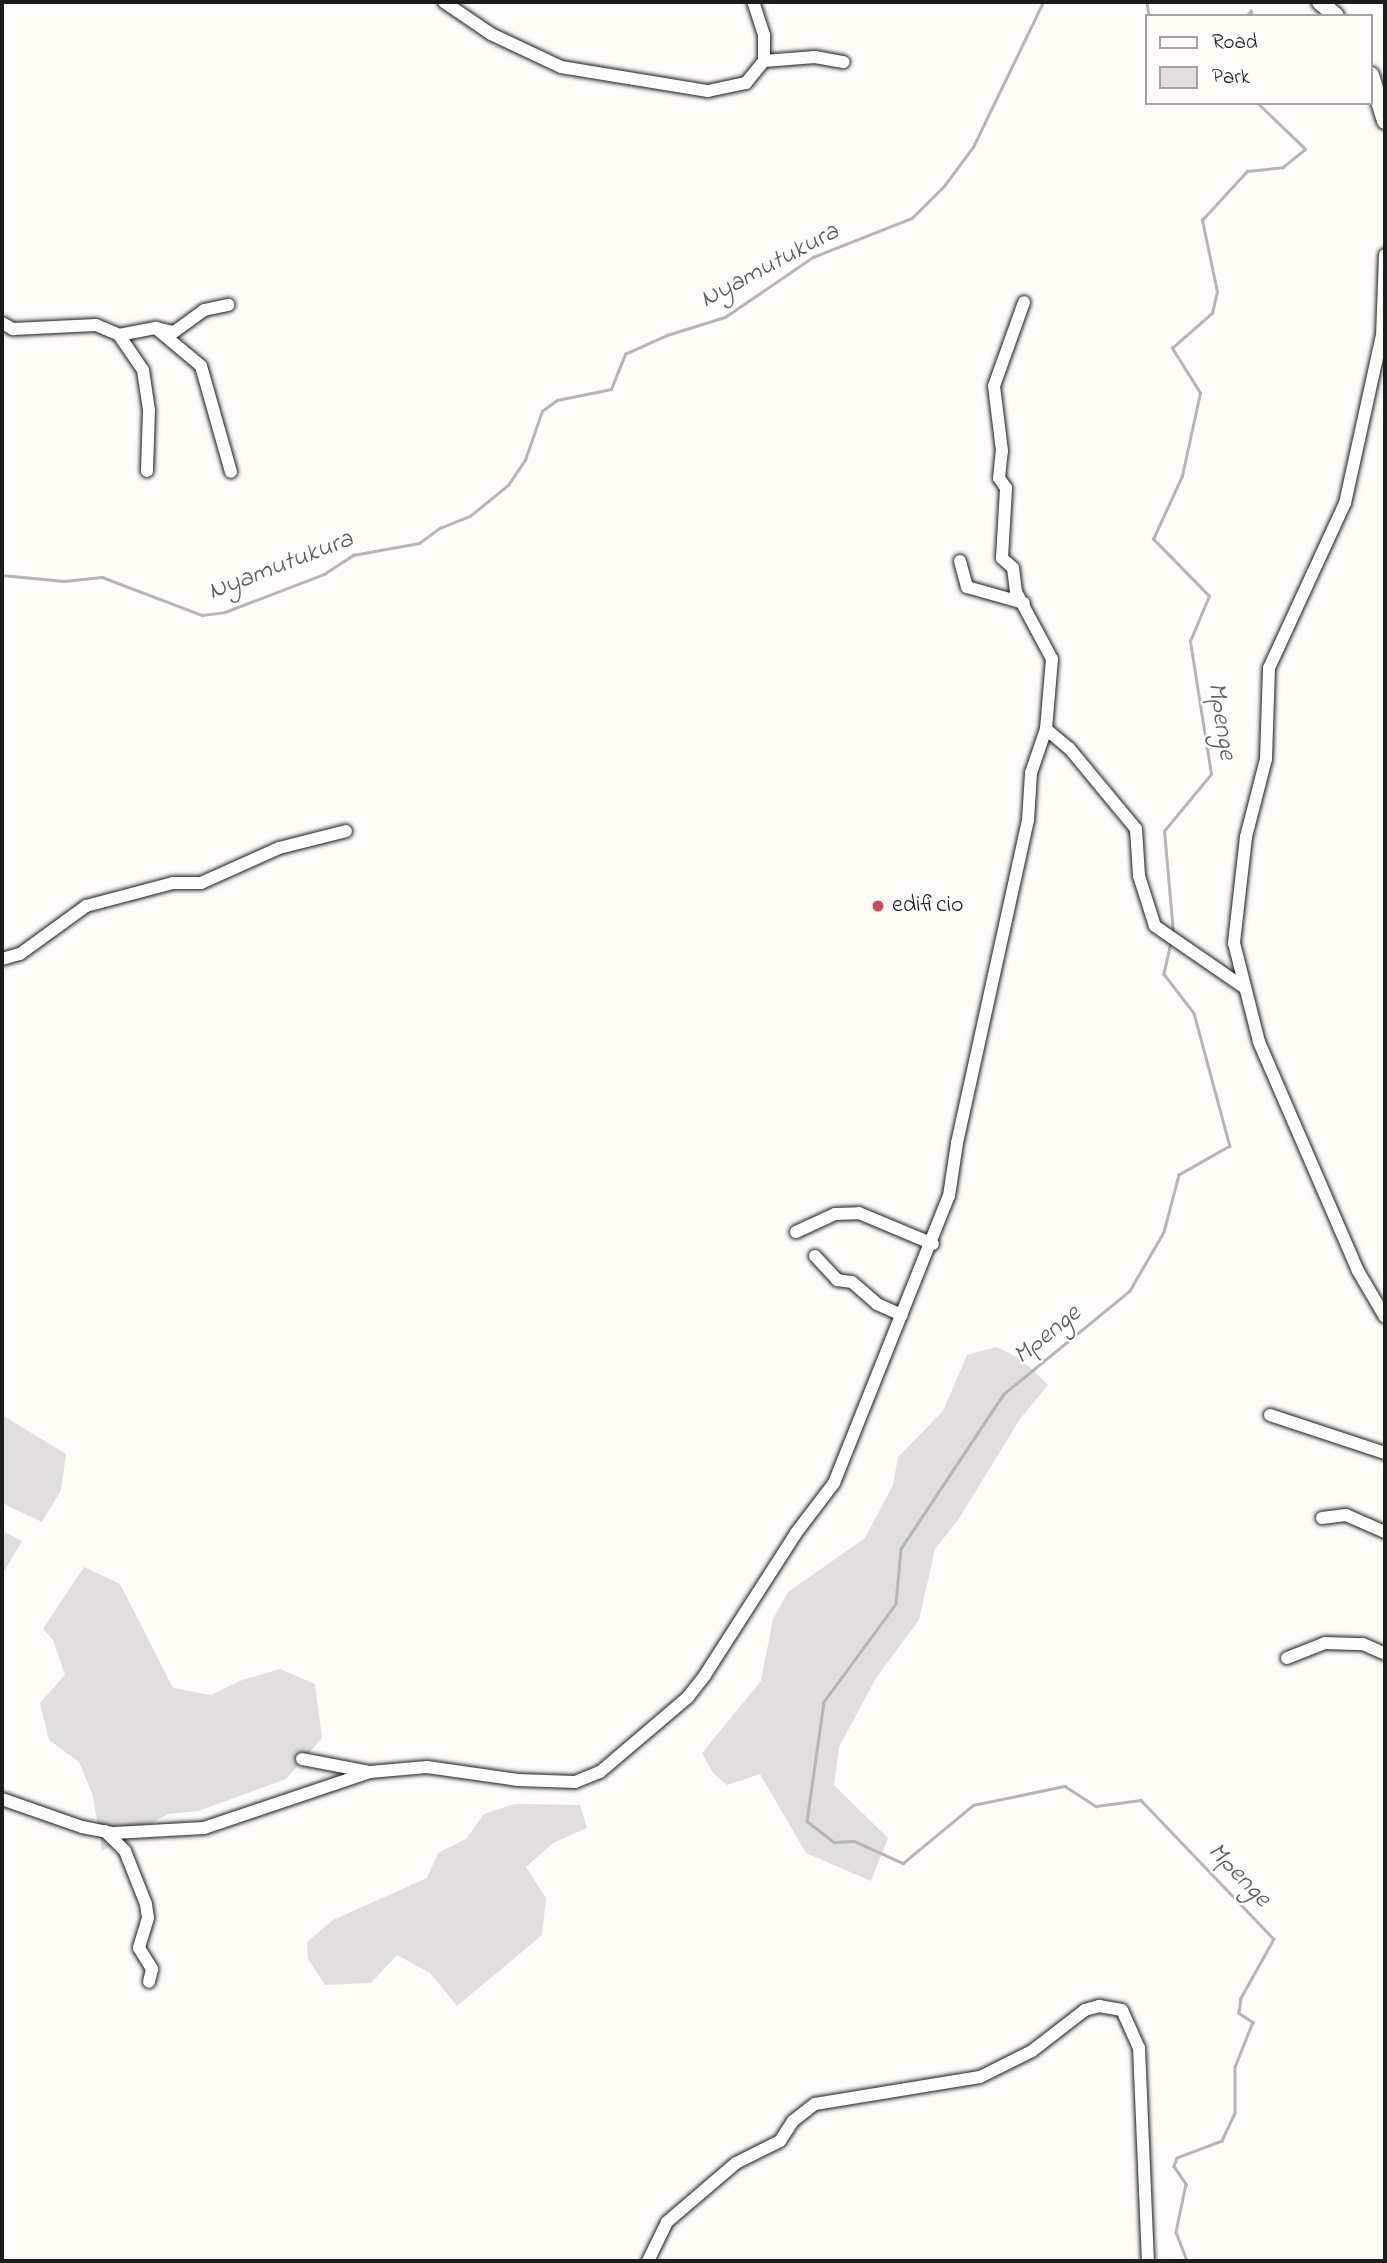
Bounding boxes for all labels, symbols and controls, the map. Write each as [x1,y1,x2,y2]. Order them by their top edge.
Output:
legend [1146,14,1373,105]
text: Road [1212,28,1258,58]
text: Park [1212,63,1250,93]
water label: Nyamutukura [695,217,845,317]
water label: Nyamutukura [204,525,358,609]
water label: Mpenge [1199,680,1241,762]
place label: edificio [892,892,963,920]
marker: edificio [870,898,886,914]
water label: Mpenge [1008,1299,1088,1373]
water label: Mpenge [1200,1837,1276,1915]

